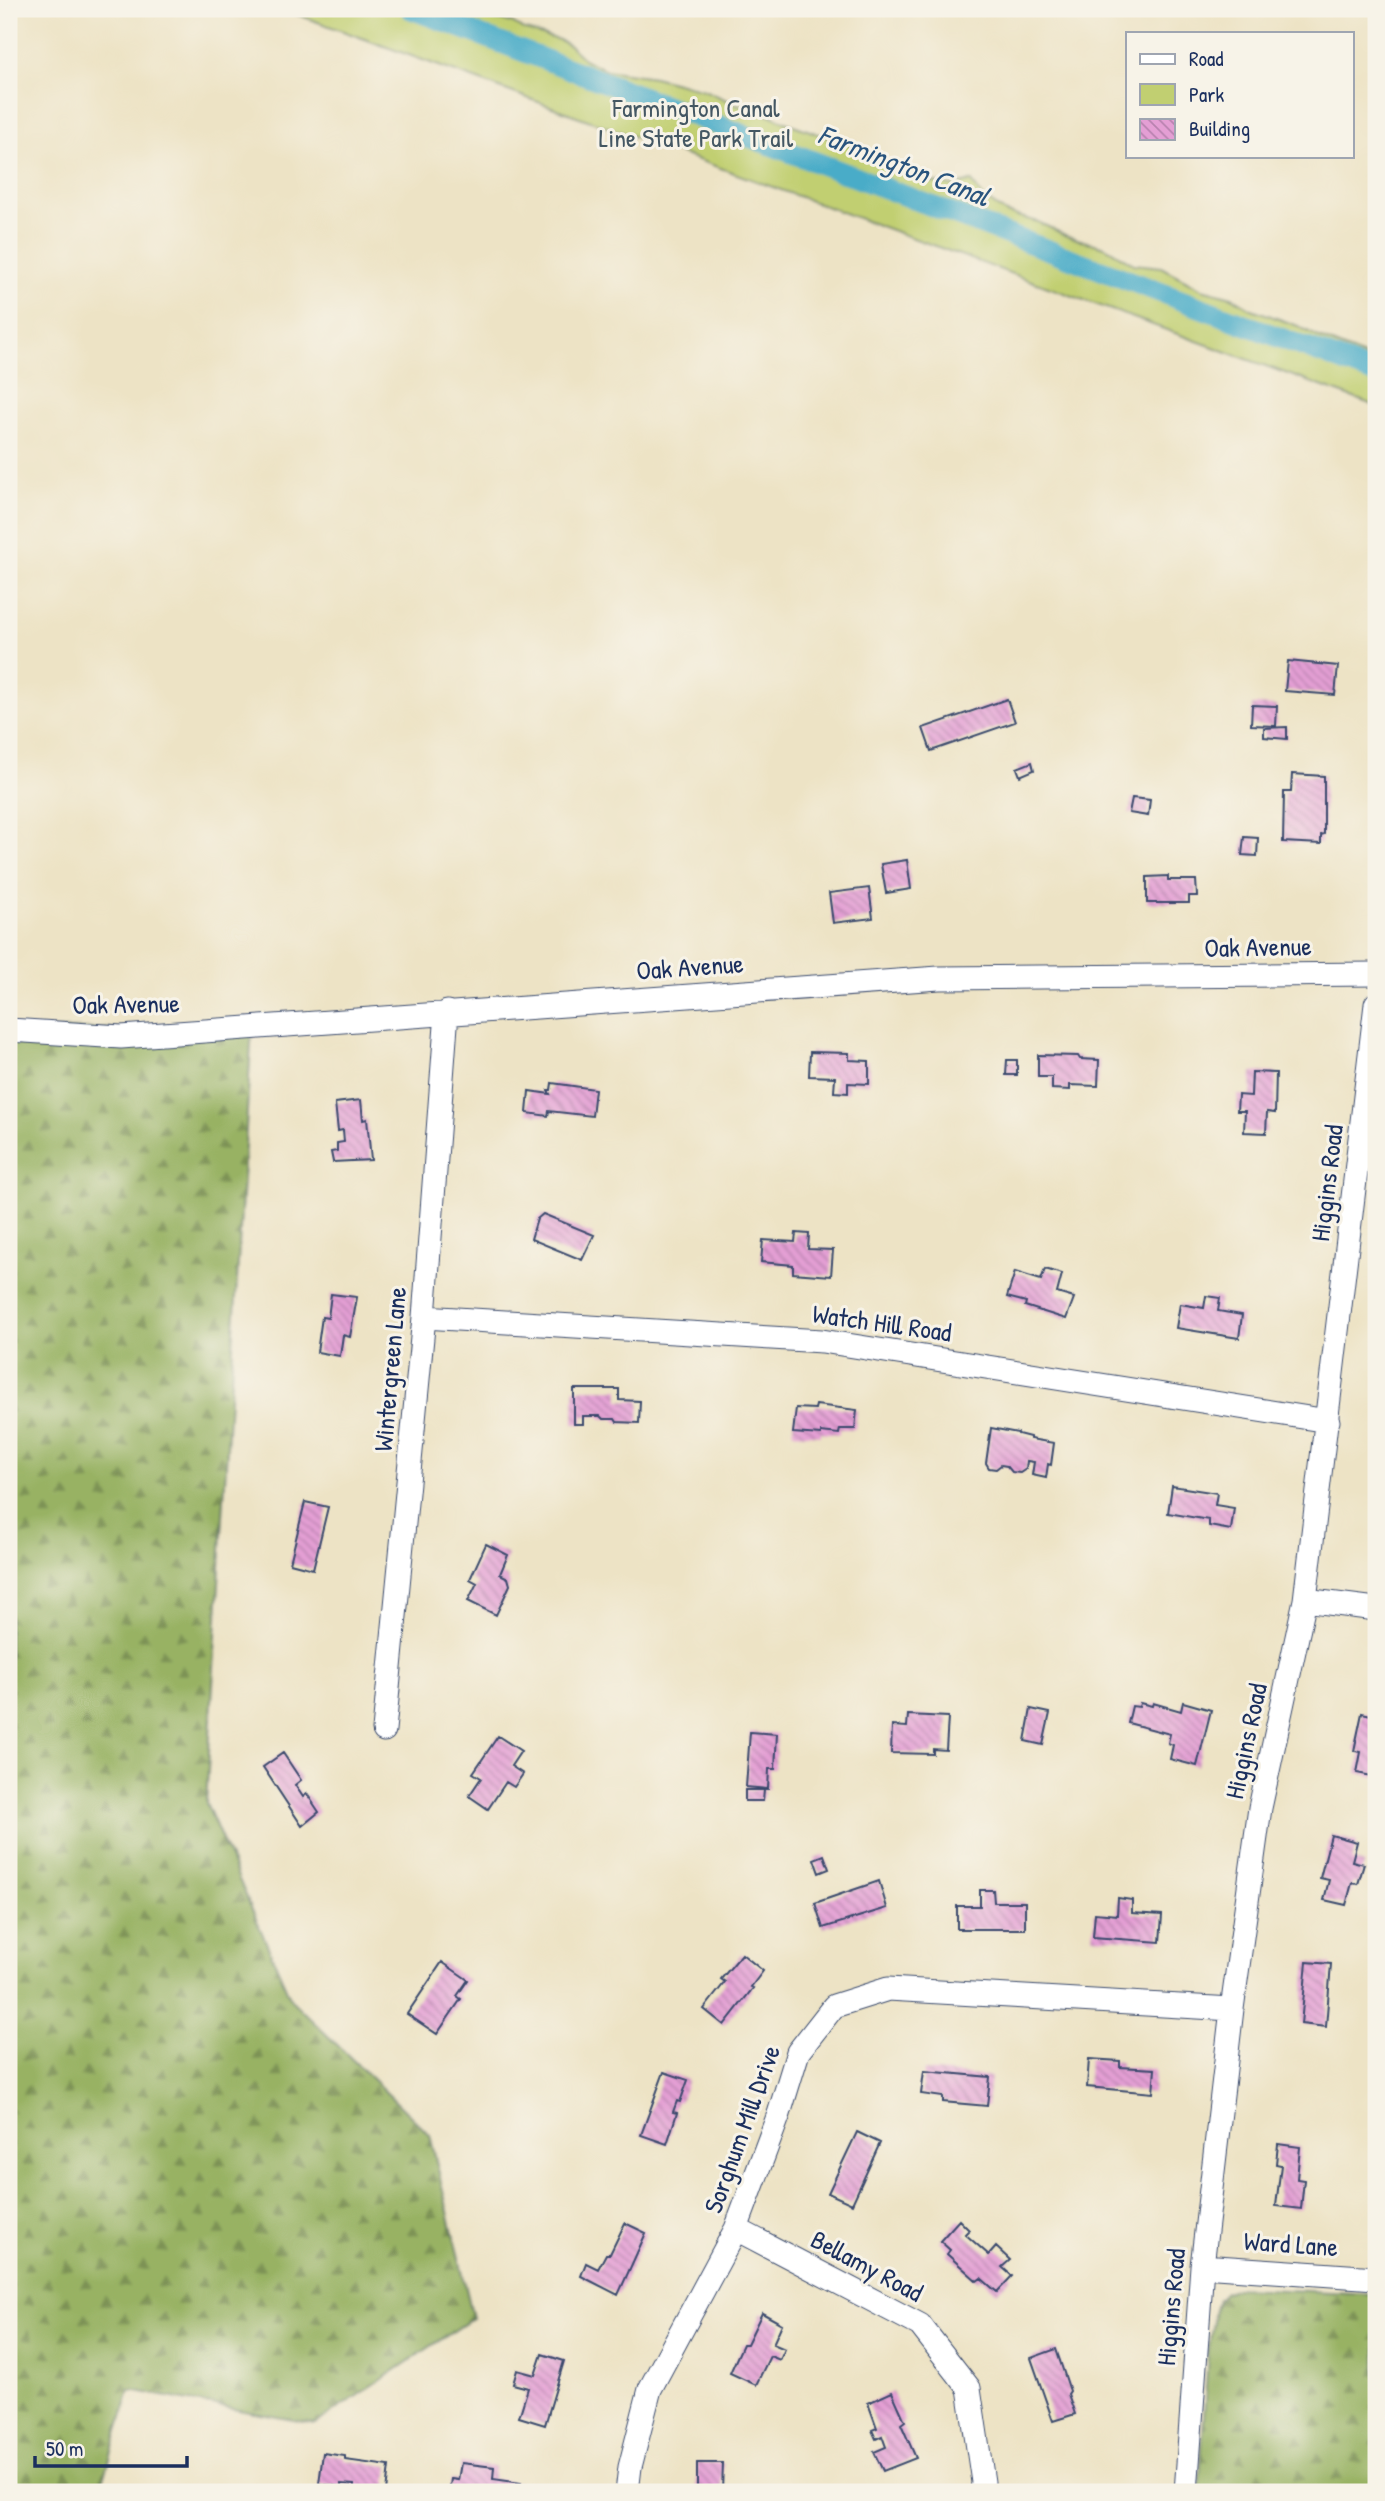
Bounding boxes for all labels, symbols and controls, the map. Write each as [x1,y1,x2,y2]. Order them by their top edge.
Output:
legend [1126,32,1354,158]
text: Road [1189,44,1223,73]
text: Park [1189,80,1224,109]
park label: Farmington Canal Line State Park Trail [599,90,793,155]
text: Building [1189,114,1250,143]
water label: Farmington Canal [813,115,996,216]
street label: Oak Avenue [1204,928,1312,965]
street label: Oak Avenue [635,945,745,988]
street label: Oak Avenue [72,985,180,1022]
street label: Higgins Road [1302,1123,1351,1243]
street label: Wintergreen Lane [365,1285,414,1453]
street label: Watch Hill Road [810,1295,954,1350]
street label: Higgins Road [1216,1680,1275,1802]
street label: Sorghum Mill Drive [695,2040,788,2218]
street label: Bellamy Road [805,2221,929,2310]
street label: Ward Lane [1243,2223,1339,2264]
street label: Higgins Road [1148,2247,1193,2367]
scale bar [35,2424,187,2468]
text: 50 m [46,2434,83,2463]

